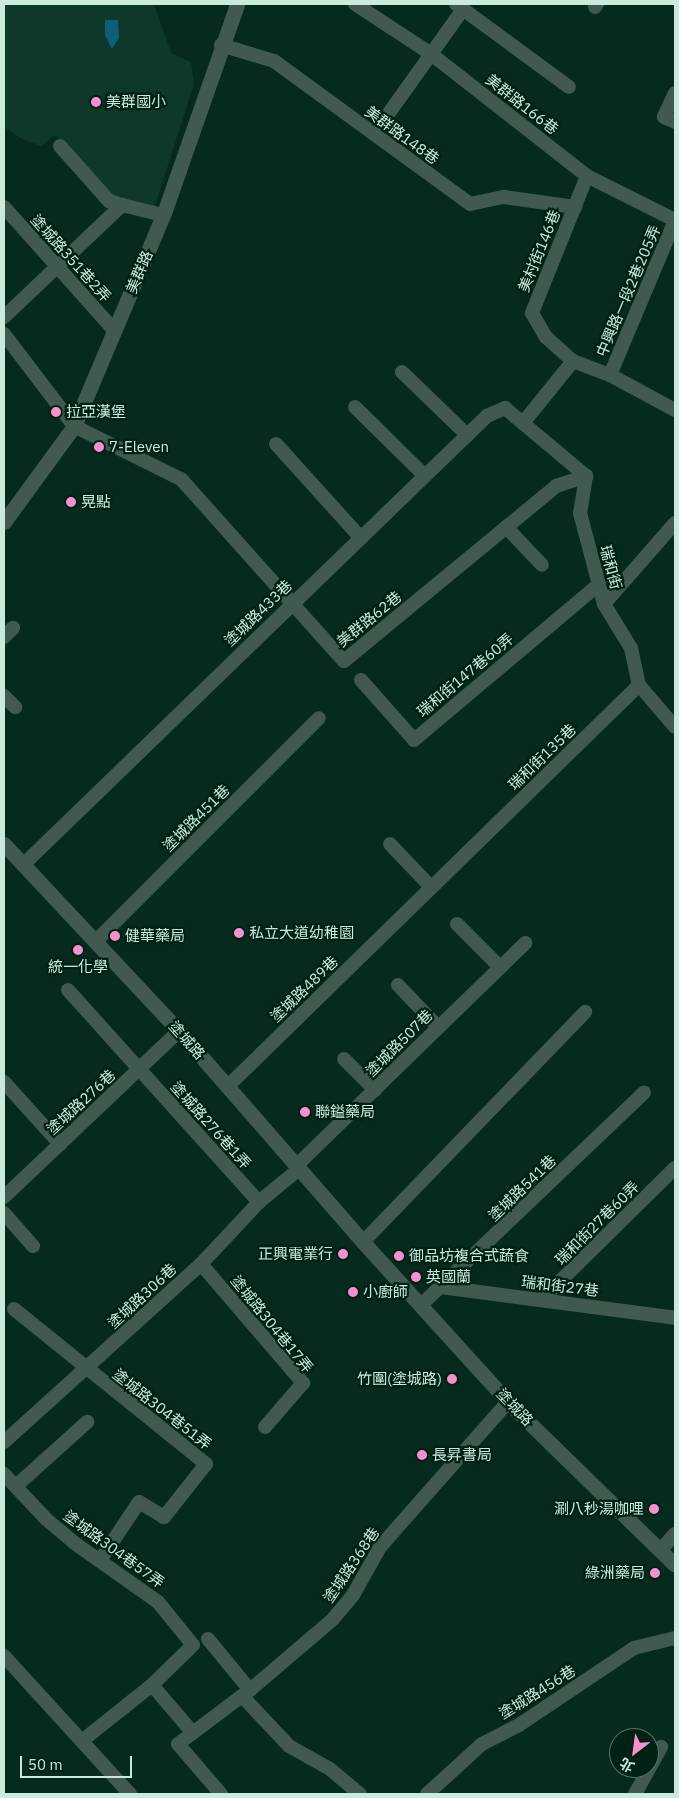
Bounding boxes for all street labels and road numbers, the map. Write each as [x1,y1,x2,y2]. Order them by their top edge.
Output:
street label: 美群路166巷 [482,70,562,138]
street label: 美群路148巷 [362,102,442,168]
street label: 美村街146巷 [514,207,564,295]
street label: 塗城路351巷2弄 [27,211,115,305]
street label: 中興路一段2巷205弄 [592,223,664,359]
street label: 美群路 [122,248,156,296]
street label: 瑞和街 [596,543,626,591]
street label: 塗城路433巷 [220,576,296,650]
street label: 美群路62巷 [333,587,405,651]
street label: 瑞和街147巷60弄 [413,630,517,720]
street label: 瑞和街135巷 [504,720,580,794]
street label: 塗城路451巷 [159,781,233,855]
street label: 塗城路489巷 [266,952,342,1026]
street label: 塗城路507巷 [362,1006,436,1080]
street label: 塗城路 [165,1017,209,1063]
street label: 塗城路276巷 [43,1066,119,1138]
street label: 塗城路276巷1弄 [167,1078,255,1172]
street label: 塗城路541巷 [484,1151,560,1225]
street label: 瑞和街27巷60弄 [551,1177,643,1269]
street label: 塗城路306巷 [104,1260,180,1332]
street label: 塗城路304巷17弄 [227,1272,317,1376]
street label: 瑞和街27巷 [520,1272,600,1300]
street label: 塗城路304巷51弄 [109,1365,215,1453]
street label: 塗城路 [493,1385,537,1429]
street label: 塗城路304巷57弄 [60,1506,168,1592]
street label: 塗城路368巷 [319,1524,383,1606]
street label: 塗城路456巷 [495,1661,579,1723]

